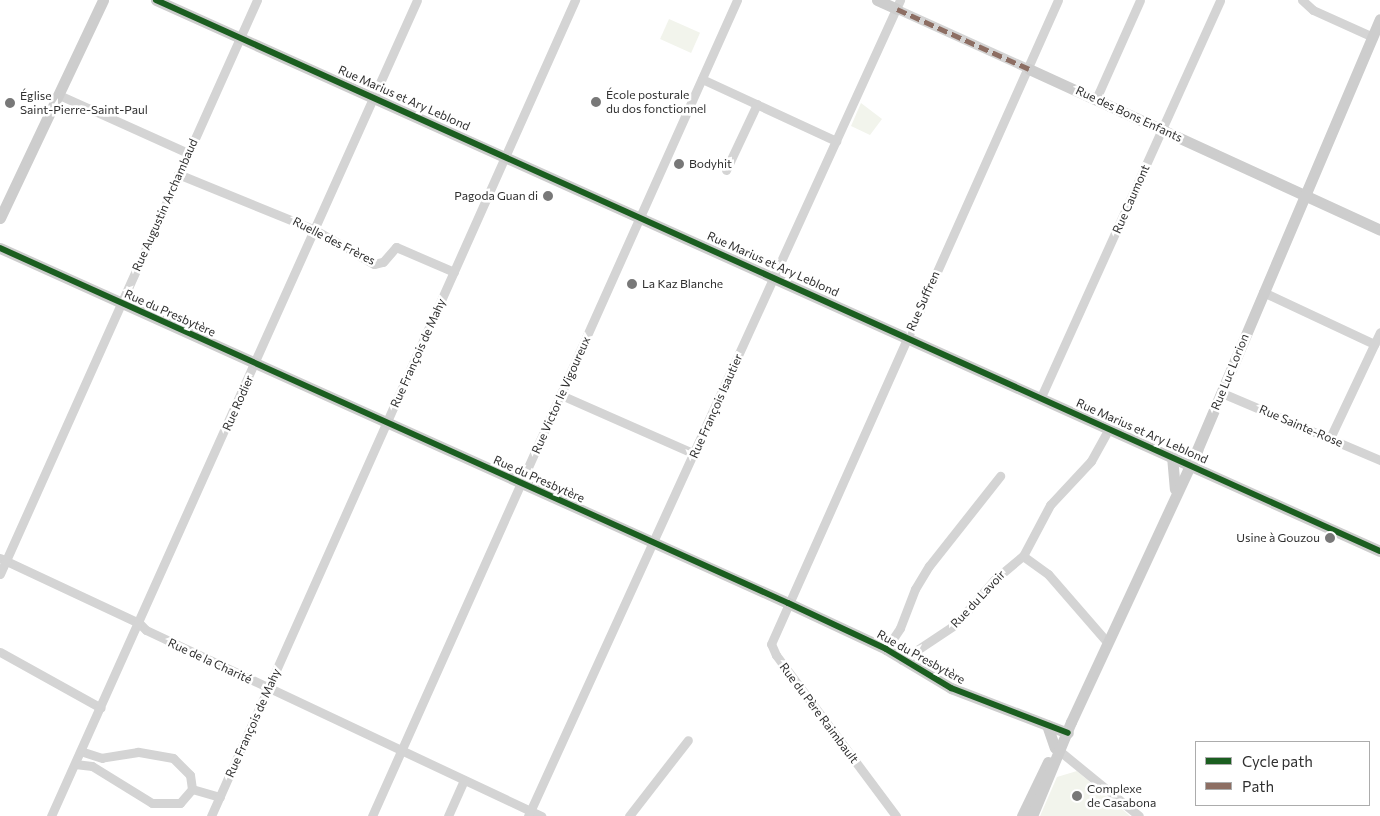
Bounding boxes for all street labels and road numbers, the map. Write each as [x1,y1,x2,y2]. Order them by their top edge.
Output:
street label: Rue Marius et Ary Leblond [336,62,472,134]
street label: Rue des Bons Enfants [1073,83,1185,145]
street label: Rue Augustin Archambaud [129,137,201,273]
street label: Rue Caumont [1109,162,1153,236]
street label: Ruelle des Frères [290,214,378,268]
street label: Rue Marius et Ary Leblond [705,228,841,300]
street label: Rue Suffren [903,269,943,333]
street label: Rue du Presbytère [122,286,218,340]
street label: Rue François de Mahy [387,296,449,410]
street label: Rue Luc Lorion [1208,332,1252,412]
street label: Rue Victor le Vigoureux [529,334,593,456]
street label: Rue François Isautier [687,352,745,460]
street label: Rue Rodier [219,373,257,433]
street label: Rue Marius et Ary Leblond [1074,395,1210,467]
street label: Rue Sainte-Rose [1257,402,1345,450]
street label: Rue du Presbytère [491,452,587,506]
street label: Rue du Lavoir [948,567,1008,631]
street label: Rue du Presbytère [874,627,968,687]
street label: Rue de la Charité [166,635,254,687]
street label: Rue du Père Raimbault [777,660,861,766]
street label: Rue François de Mahy [222,666,284,780]

